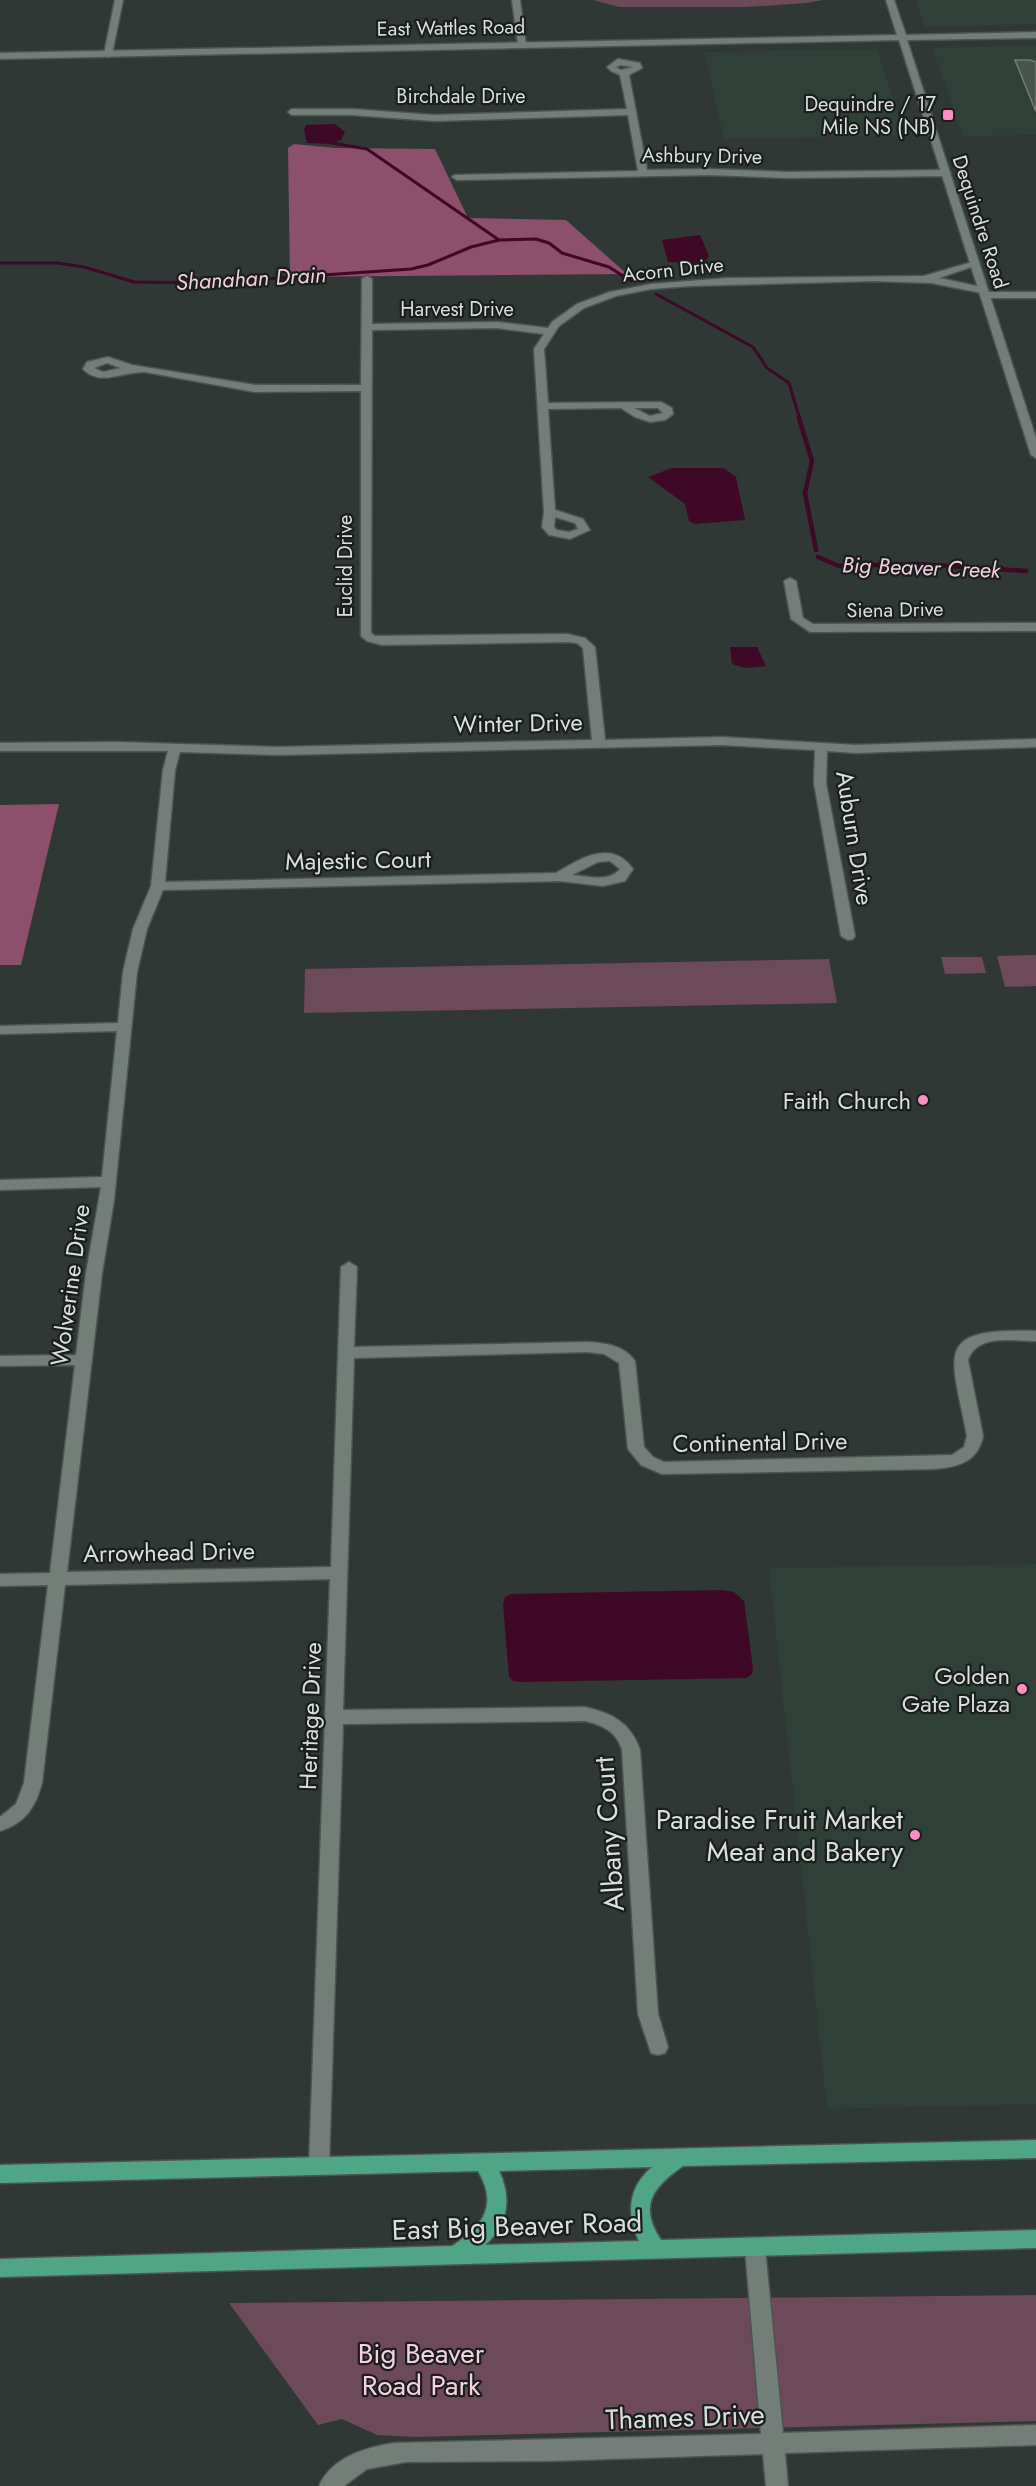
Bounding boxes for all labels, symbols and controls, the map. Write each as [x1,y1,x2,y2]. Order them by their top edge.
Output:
street label: East Wattles Road [376,12,526,44]
street label: Birchdale Drive [396,82,526,111]
place label: Dequindre / 17 Mile NS (NB) [804,90,936,142]
marker: Dequindre / 17 Mile NS (NB) [941,108,955,122]
street label: Ashbury Drive [642,140,762,172]
street label: Dequindre Road [945,151,1015,293]
street label: Acorn Drive [621,250,725,290]
water label: Shanahan Drain [175,258,327,298]
street label: Harvest Drive [400,295,514,324]
street label: Euclid Drive [331,515,360,617]
water label: Big Beaver Creek [841,548,1002,586]
street label: Siena Drive [846,595,944,625]
street label: Winter Drive [453,704,583,742]
street label: Auburn Drive [827,768,883,908]
street label: Majestic Court [285,841,431,879]
place label: Faith Church [783,1083,911,1118]
marker: Faith Church [916,1093,930,1107]
street label: Wolverine Drive [41,1202,99,1368]
street label: Continental Drive [672,1423,848,1461]
street label: Arrowhead Drive [83,1533,255,1571]
street label: Heritage Drive [290,1641,330,1791]
place label: Golden Gate Plaza [902,1658,1010,1721]
marker: Golden Gate Plaza [1015,1682,1029,1696]
street label: Albany Court [583,1755,635,1913]
place label: Paradise Fruit Market Meat and Bakery [656,1799,904,1872]
marker: Paradise Fruit Market Meat and Bakery [908,1828,922,1842]
street label: East Big Beaver Road [391,2201,643,2251]
park label: Big Beaver Road Park [358,2333,485,2406]
street label: Thames Drive [605,2394,765,2440]

